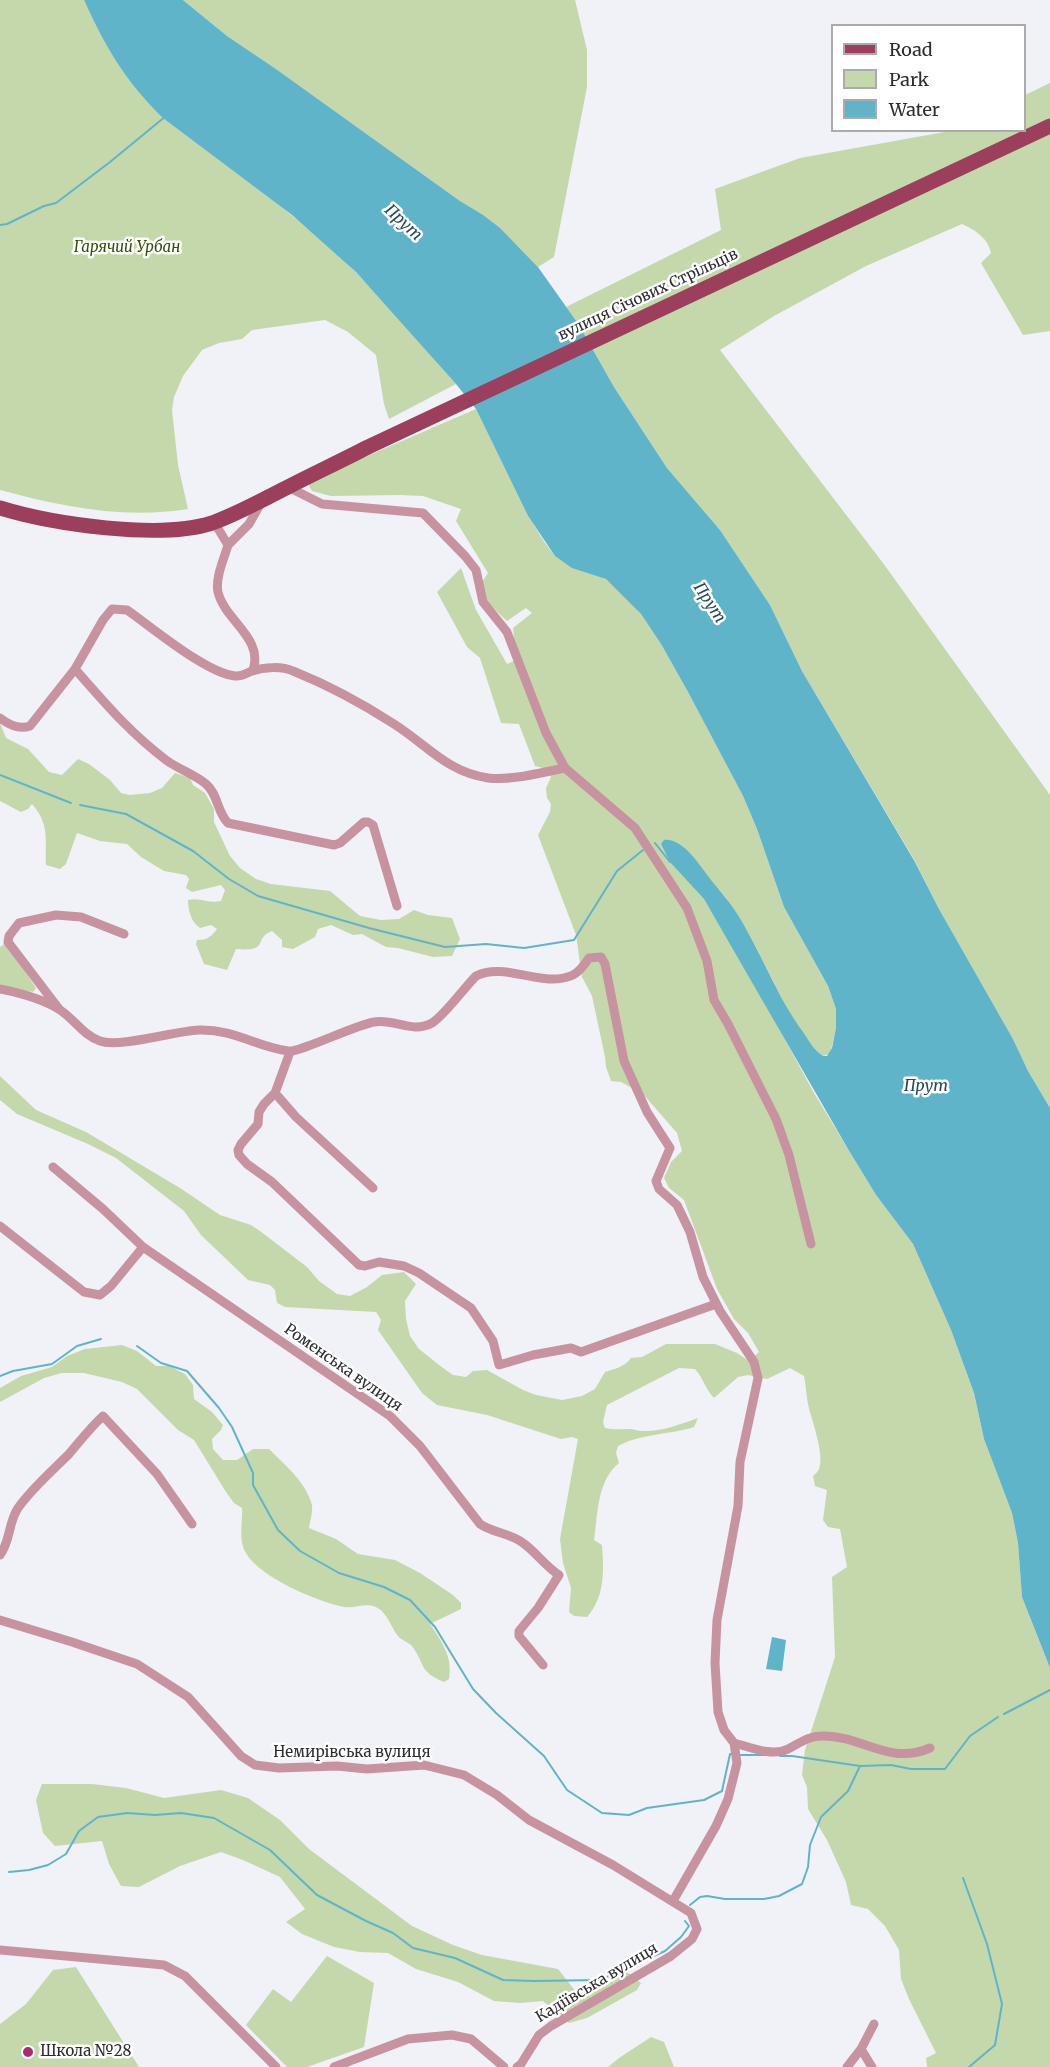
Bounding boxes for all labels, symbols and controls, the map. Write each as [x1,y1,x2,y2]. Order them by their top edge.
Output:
legend [831,24,1026,132]
text: Road [889,38,933,61]
text: Park [889,68,929,91]
text: Water [889,98,940,121]
water label: Прут [380,201,426,245]
park label: Гарячий Урбан [74,239,180,257]
street label: вулиця Січових Стрільців [555,245,741,345]
water label: Прут [689,579,729,627]
water label: Прут [904,1076,948,1096]
street label: Роменська вулиця [280,1320,406,1416]
street label: Немирівська вулиця [273,1744,431,1762]
street label: Кадіївська вулиця [533,1939,661,2027]
place label: Школа №28 [40,2043,131,2061]
marker: Школа №28 [21,2045,35,2059]

